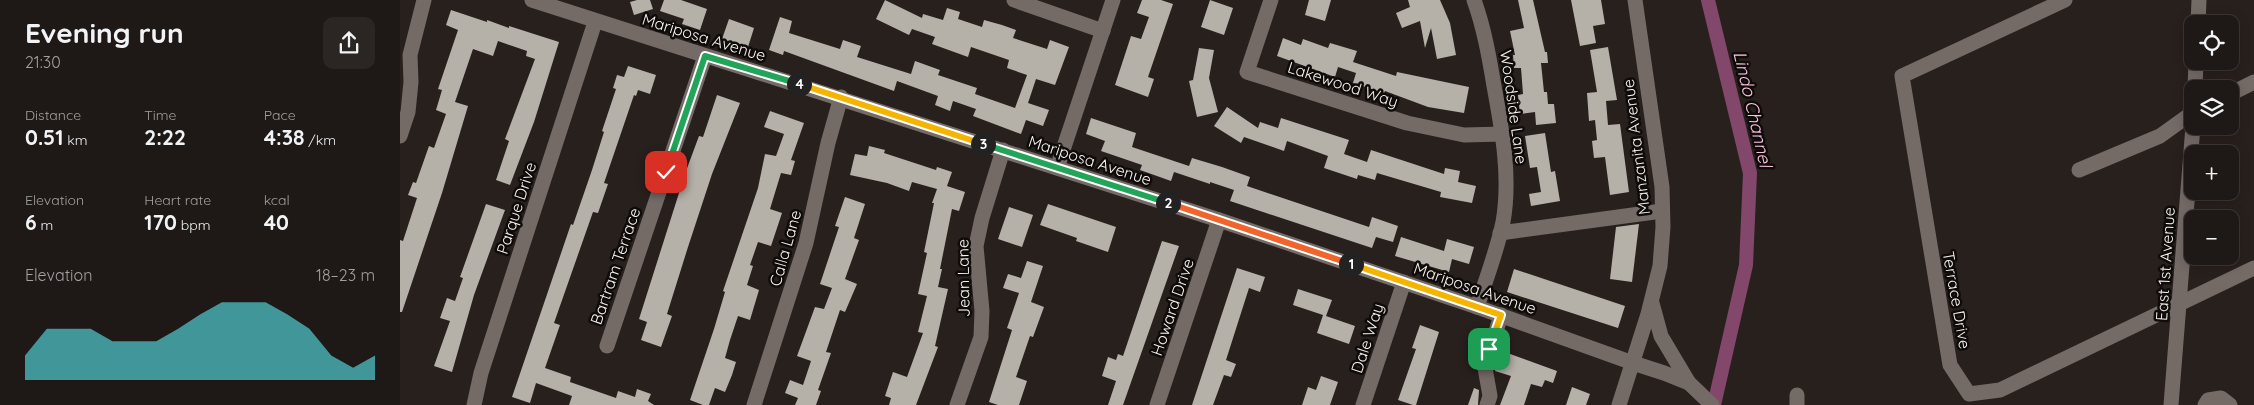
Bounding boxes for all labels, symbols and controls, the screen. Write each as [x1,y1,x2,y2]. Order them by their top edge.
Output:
street label: Mariposa Avenue [640,9,768,65]
text: Evening run [25,15,184,50]
map controls [2184,15,2239,265]
button: locate [2184,15,2239,70]
button: share [323,17,375,69]
street label: Woodside Lane [1496,49,1532,165]
water label: Lindo Channel [1728,49,1778,171]
text: 21:30 [25,52,61,72]
street label: Lakewood Way [1285,57,1401,111]
pin: 4 [786,72,812,96]
text: 4 [795,75,804,93]
street label: Manzanita Avenue [1618,78,1654,216]
button: layers [2184,80,2239,135]
text: Distance [25,106,81,124]
text: Time [144,106,176,124]
text: Pace [264,106,296,124]
text: 0.51 [25,124,63,150]
text: 2:22 [144,124,186,150]
text: 4:38 [264,124,305,150]
text: km [63,131,87,149]
text: /km [305,131,336,149]
street label: Mariposa Avenue [1026,131,1154,189]
pin: 3 [970,132,996,156]
text: 3 [980,135,987,153]
button: + [2184,145,2239,200]
pin [645,151,687,193]
icon: check [652,158,680,186]
street label: Parque Drive [492,159,540,257]
pin: 2 [1156,190,1180,216]
text: Elevation [25,191,84,209]
text: Heart rate [144,191,211,209]
text: kcal [264,191,290,209]
text: 2 [1165,194,1172,212]
street label: Bartram Terrace [586,205,644,327]
street label: East 1st Avenue [2151,206,2179,322]
street label: Calla Lane [765,208,805,288]
text: 6 [25,209,37,235]
text: 170 [144,209,177,235]
text: 40 [264,209,289,235]
button: − [2184,210,2239,265]
text: m [37,216,53,234]
text: bpm [177,216,210,234]
street label: Jean Lane [952,239,974,317]
street label: Terrace Drive [1939,250,1975,350]
pin: 1 [1338,252,1364,276]
text: 1 [1349,255,1354,273]
street label: Howard Drive [1146,256,1198,358]
street label: Mariposa Avenue [1411,258,1539,318]
text: Elevation [25,265,92,285]
text: 18–23 m [316,265,375,285]
street label: Dale Way [1346,301,1388,375]
pin [1468,328,1510,370]
icon: arrive [1475,335,1503,363]

